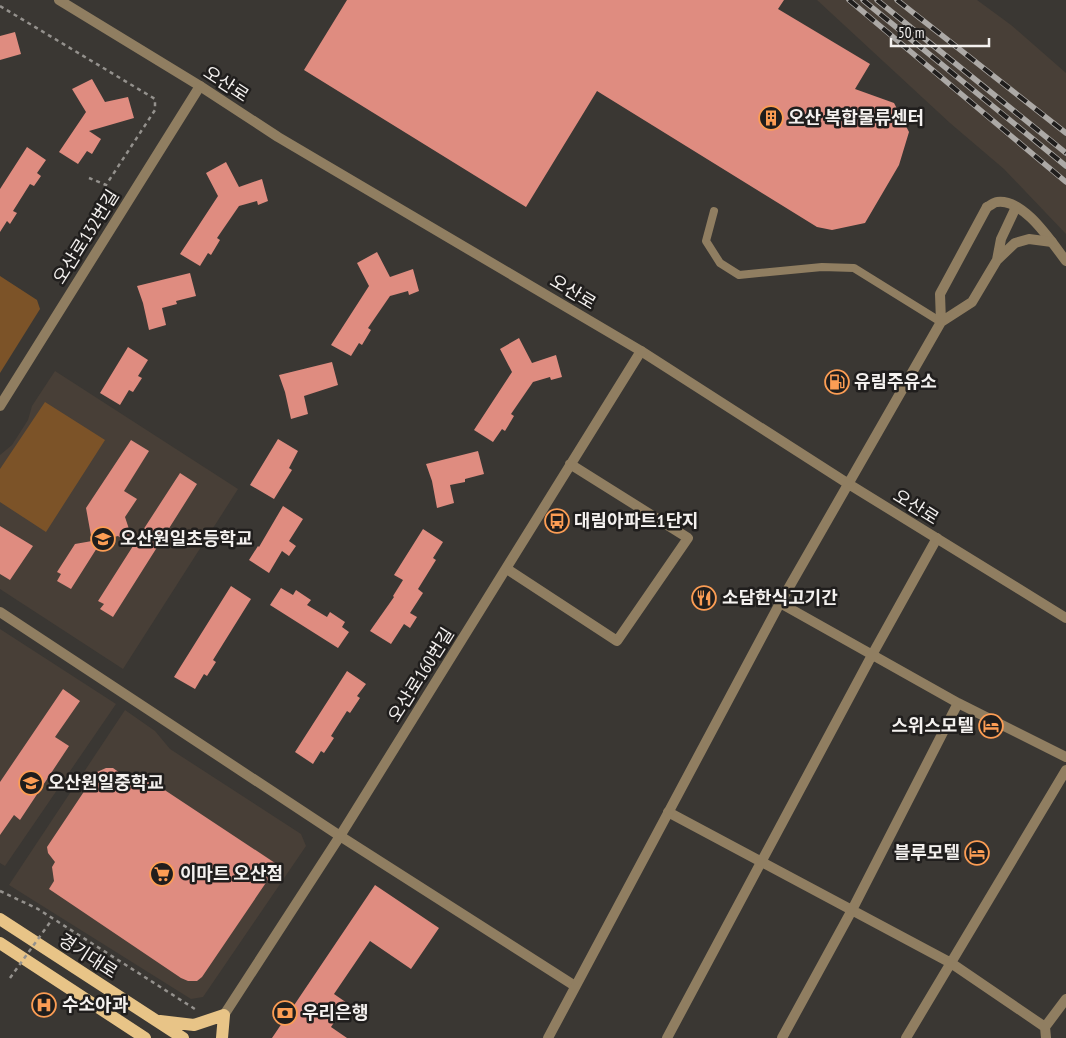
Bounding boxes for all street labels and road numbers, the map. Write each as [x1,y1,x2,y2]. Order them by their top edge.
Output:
street label: 오산로 [199,60,253,107]
street label: 오산로132번길 [47,185,124,288]
street label: 오산로 [546,269,600,314]
street label: 오산로 [889,484,943,529]
street label: 오산로160번길 [382,623,459,726]
street label: 경기대로 [54,928,122,983]

